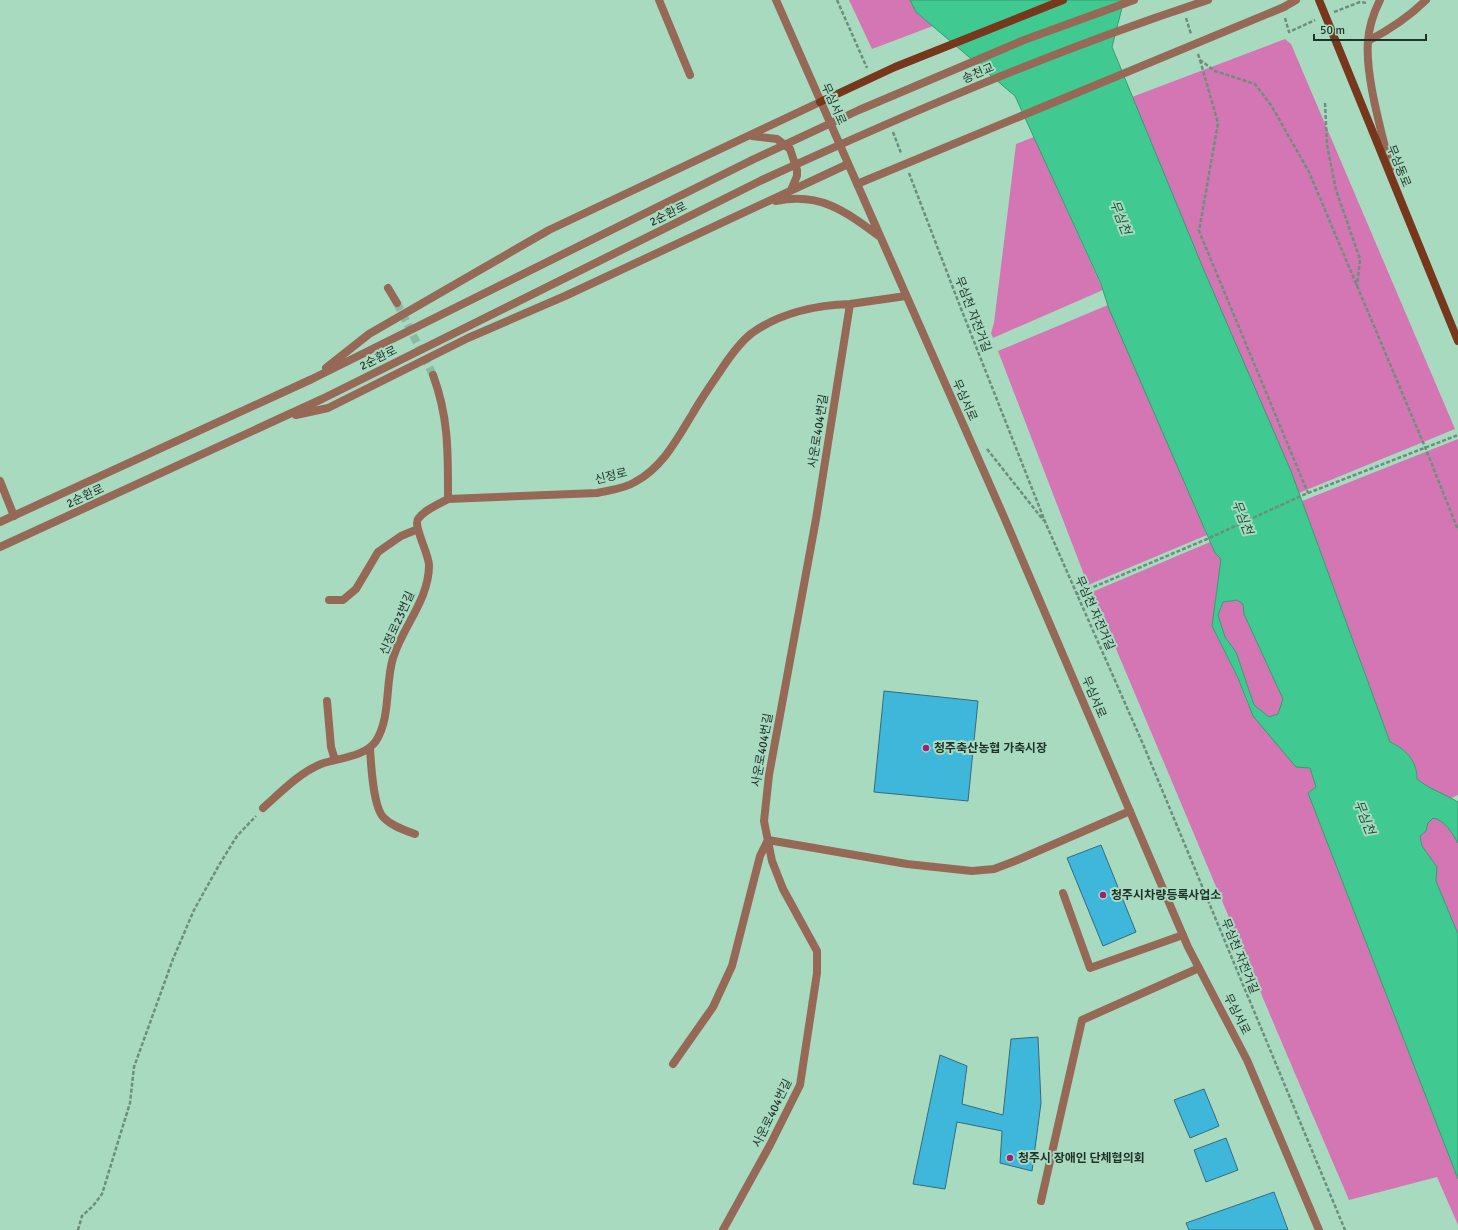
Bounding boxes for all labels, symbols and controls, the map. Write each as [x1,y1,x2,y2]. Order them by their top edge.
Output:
scale bar [1314,16,1426,42]
text: 50 m [1320,23,1345,38]
street label: 송천교 [960,60,996,87]
street label: 무심서로 [818,81,849,127]
street label: 무심동로 [1383,143,1414,189]
water label: 무심천 [1106,198,1135,238]
street label: 2순환로 [647,199,689,230]
street label: 무심천 자전거길 [951,274,994,354]
street label: 2순환로 [357,343,399,374]
street label: 무심서로 [949,377,980,423]
street label: 사운로404번길 [805,393,832,469]
street label: 신정로 [593,465,629,488]
street label: 2순환로 [64,481,106,512]
water label: 무심천 [1228,498,1257,538]
street label: 무심천 자전거길 [1071,574,1118,653]
street label: 신정로23번길 [377,589,418,657]
street label: 무심서로 [1078,674,1109,720]
street label: 사운로404번길 [749,712,776,788]
place label: 청주축산농협 가축시장 [934,741,1047,756]
marker: 청주축산농협 가축시장 [921,743,931,753]
water label: 무심천 [1350,798,1379,838]
place label: 청주시차량등록사업소 [1111,888,1221,903]
marker: 청주시차량등록사업소 [1098,890,1108,900]
street label: 무심천 자전거길 [1218,916,1261,996]
street label: 무심서로 [1220,991,1253,1037]
street label: 사운로404번길 [749,1076,796,1150]
place label: 청주시 장애인 단체협의회 [1018,1151,1145,1166]
marker: 청주시 장애인 단체협의회 [1005,1153,1015,1163]

